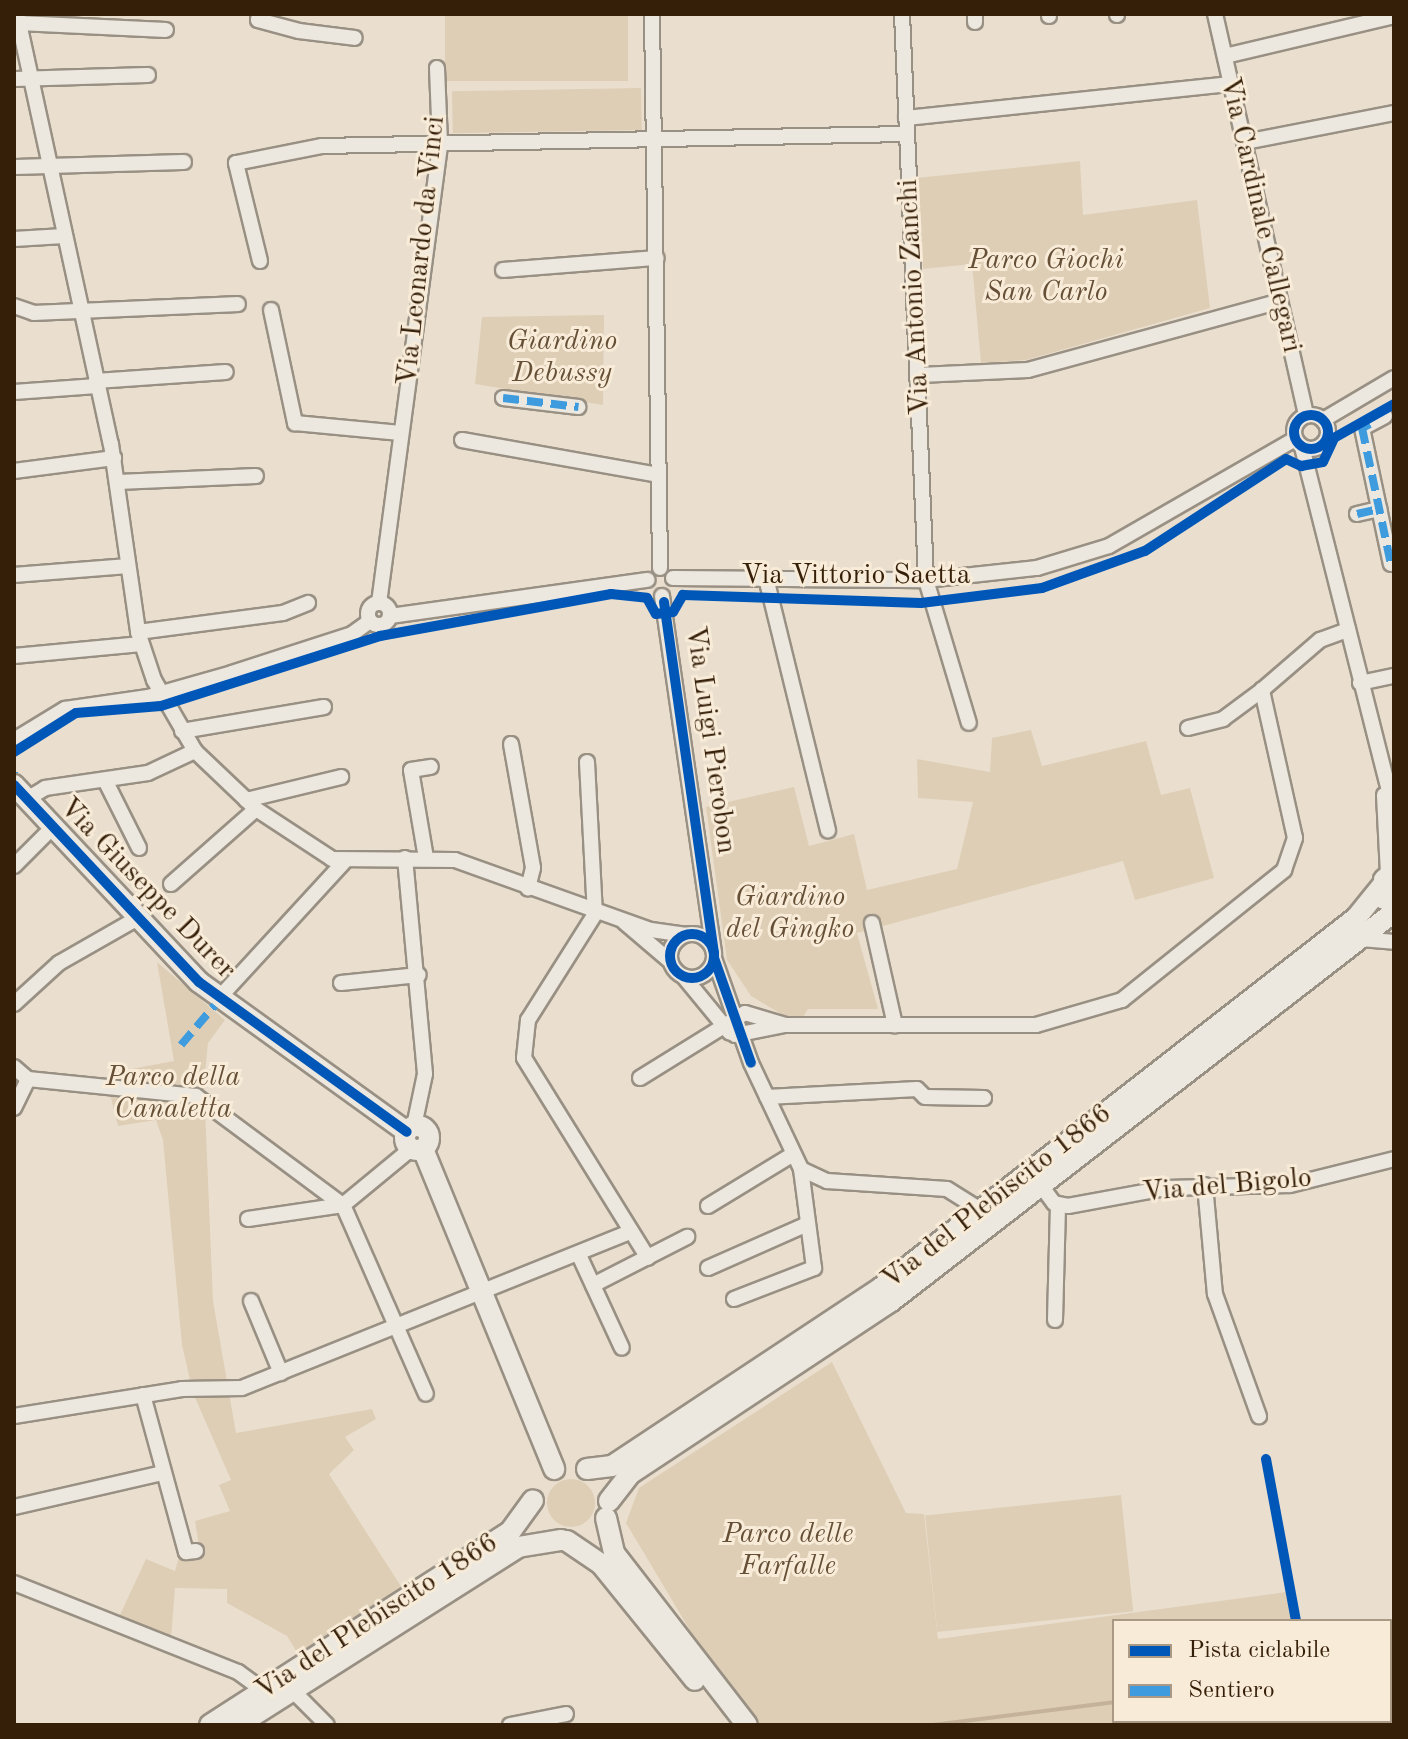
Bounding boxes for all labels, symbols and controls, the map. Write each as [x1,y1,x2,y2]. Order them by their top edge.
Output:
street label: Via Cardinale Callegari [1212,74,1308,356]
street label: Via Leonardo da Vinci [391,114,453,388]
street label: Via Antonio Zanchi [892,178,938,416]
park label: Parco Giochi San Carlo [968,244,1124,310]
park label: Giardino Debussy [507,325,617,391]
street label: Via Vittorio Saetta [741,559,971,593]
street label: Via Luigi Pierobon [677,624,743,856]
street label: Via Giuseppe Durer [52,791,242,987]
park label: Giardino del Gingko [726,881,854,947]
park label: Parco della Canaletta [106,1061,240,1127]
street label: Via del Plebiscito 1866 [875,1097,1119,1297]
street label: Via del Bigolo [1141,1162,1313,1210]
park label: Parco delle Farfalle [723,1518,853,1584]
street label: Via del Plebiscito 1866 [249,1526,505,1708]
legend [1112,1619,1392,1723]
text: Pista ciclabile [1188,1639,1330,1663]
text: Sentiero [1188,1679,1275,1703]

